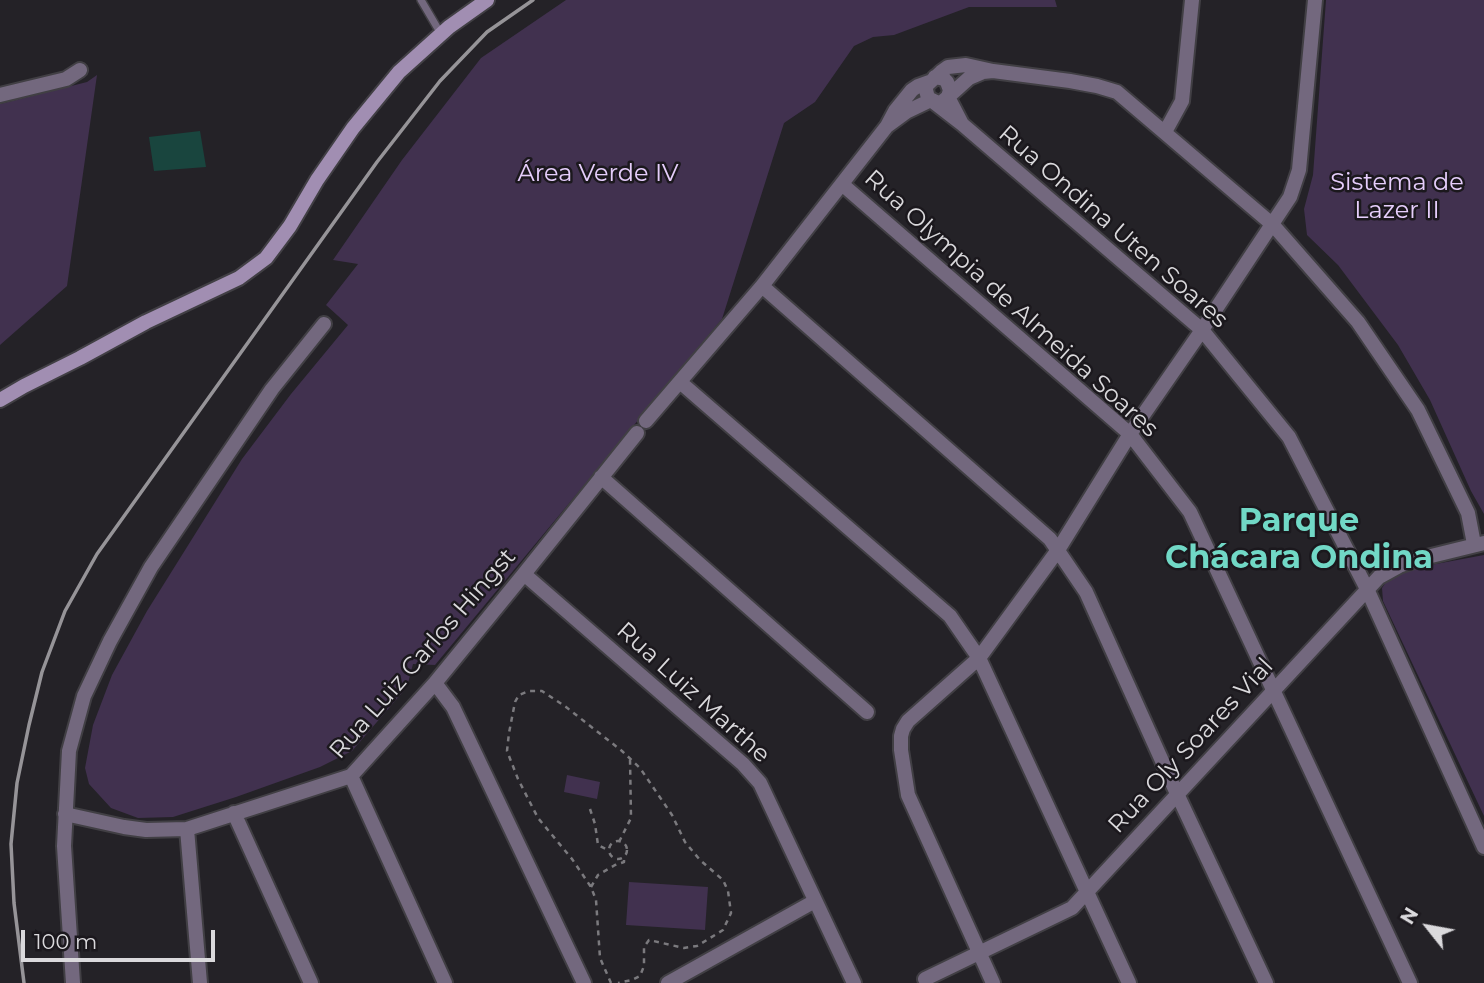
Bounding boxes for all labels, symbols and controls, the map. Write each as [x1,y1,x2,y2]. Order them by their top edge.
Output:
street label: Rua Ondina Uten Soares [992,120,1234,334]
park label: Área Verde IV [517,160,679,188]
street label: Rua Olympia de Almeida Soares [858,164,1164,444]
park label: Sistema de Lazer II [1330,169,1464,225]
district label: Parque Chácara Ondina [1165,503,1433,578]
street label: Rua Luiz Carlos Hingst [324,543,522,765]
street label: Rua Luiz Marthe [610,617,776,769]
street label: Rua Oly Soares Vial [1102,653,1280,839]
north arrow [1393,892,1463,962]
text: N [1396,903,1423,928]
scale bar [24,916,219,960]
text: 100 m [34,929,97,954]

